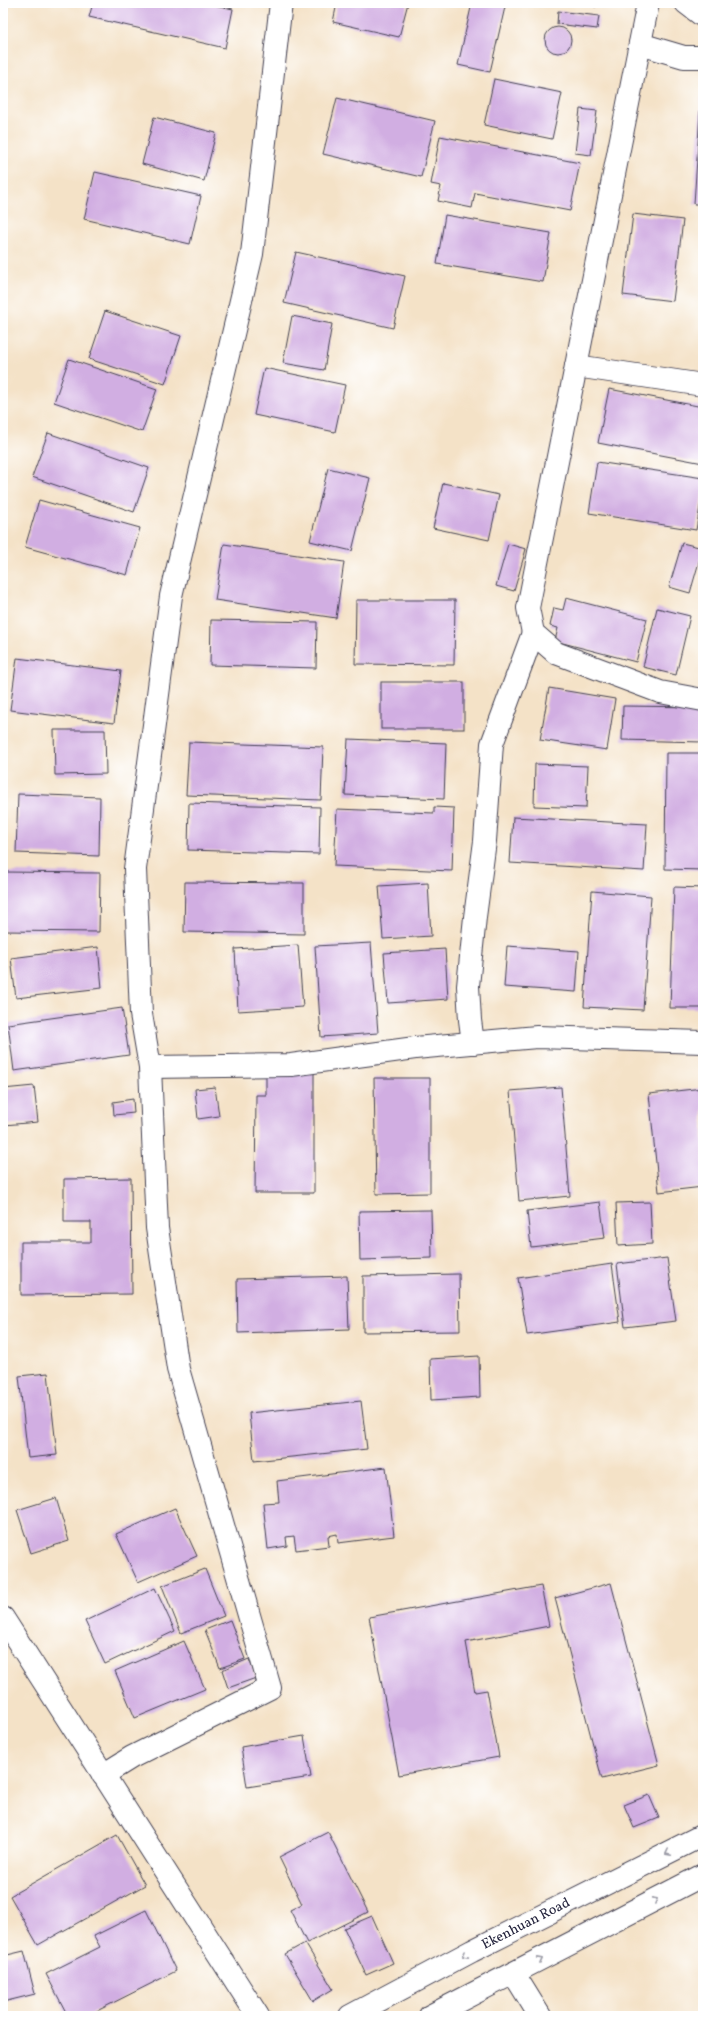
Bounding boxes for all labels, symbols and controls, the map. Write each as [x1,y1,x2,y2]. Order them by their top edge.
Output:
one-way arrow [665,1848,673,1855]
street label: Ekenhuan Road [479,1894,574,1954]
one-way arrow [651,1897,659,1905]
one-way arrow [461,1950,469,1958]
one-way arrow [536,1957,543,1965]

